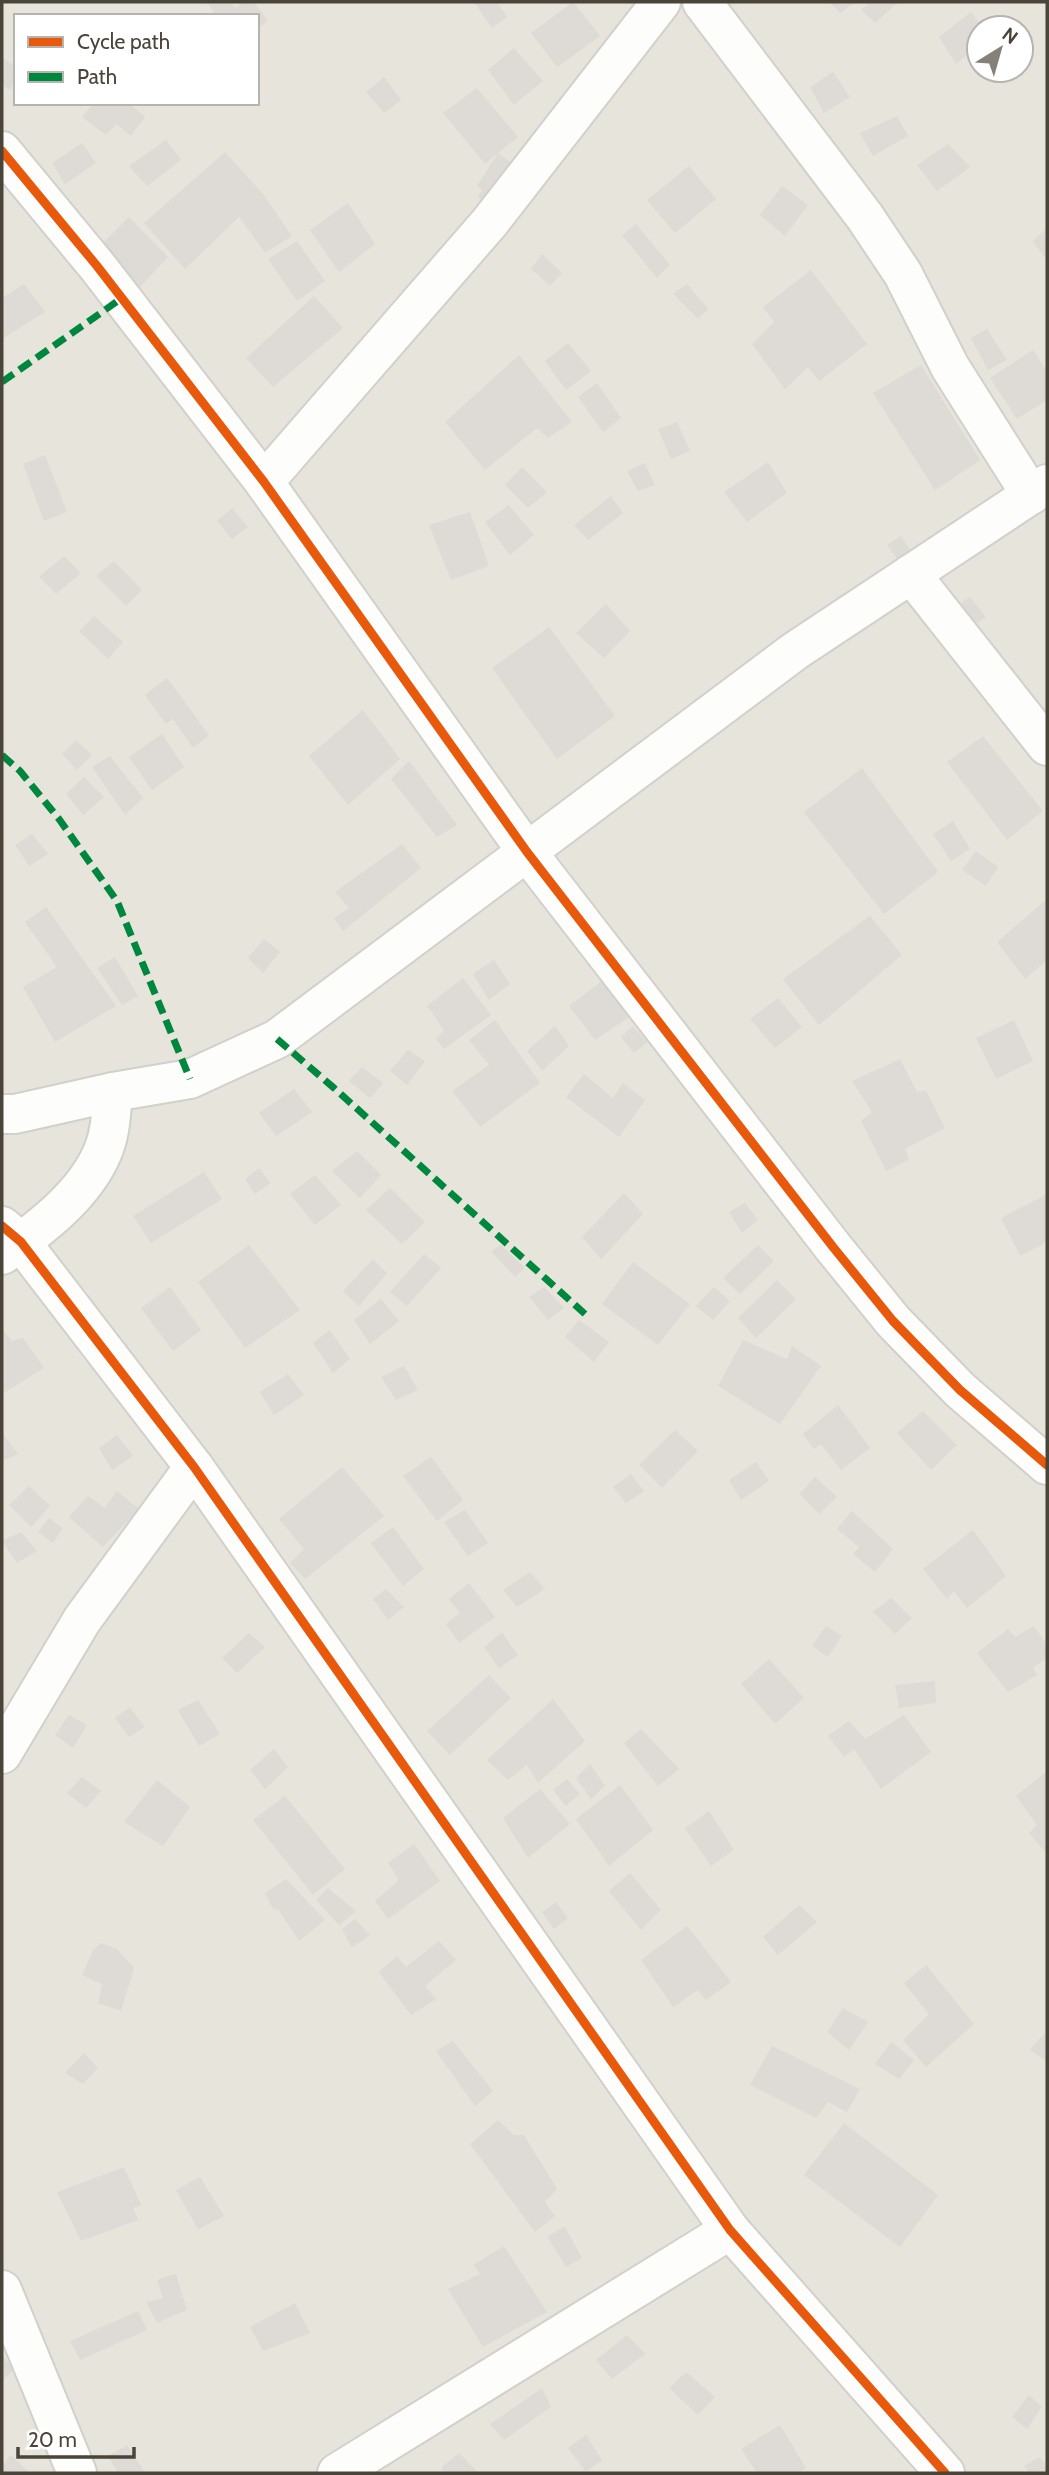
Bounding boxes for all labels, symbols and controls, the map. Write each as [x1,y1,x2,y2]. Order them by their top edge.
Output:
legend [14,14,259,105]
north arrow [965,14,1035,84]
text: N [998,23,1022,49]
text: Cycle path [77,29,170,54]
text: Path [77,64,117,89]
scale bar [18,2416,133,2460]
text: 20 m [28,2427,77,2452]

